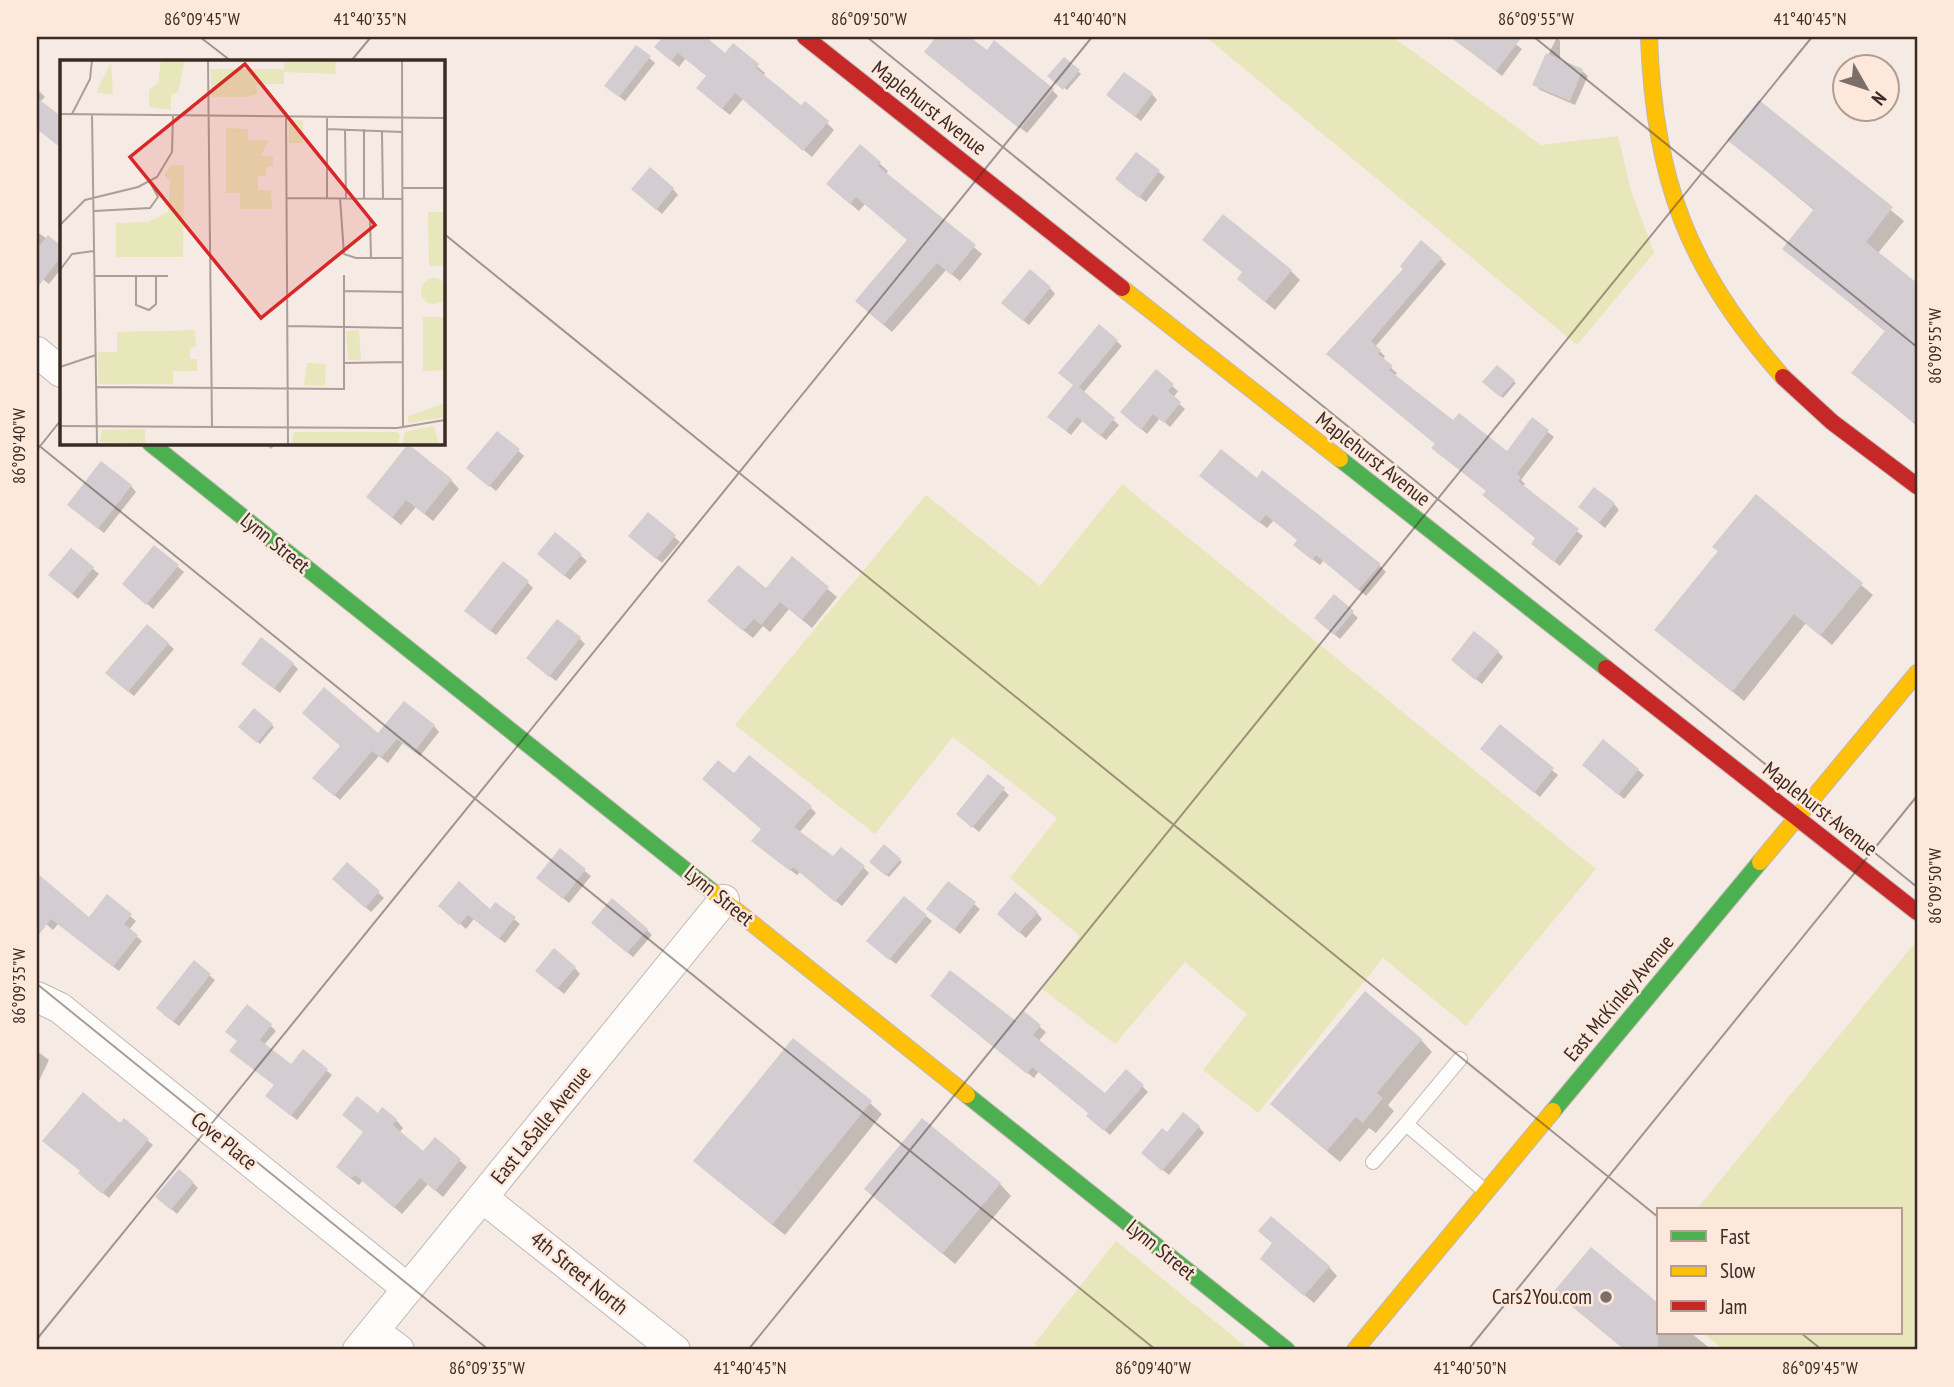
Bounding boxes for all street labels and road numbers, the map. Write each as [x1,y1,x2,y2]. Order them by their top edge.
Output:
street label: Maplehurst Avenue [866,54,992,161]
street label: Maplehurst Avenue [1310,405,1436,512]
street label: Lynn Street [235,507,316,579]
street label: Maplehurst Avenue [1757,755,1883,862]
street label: Lynn Street [679,860,760,932]
street label: East McKinley Avenue [1558,929,1679,1067]
street label: East LaSalle Avenue [485,1060,597,1189]
street label: Cove Place [186,1106,263,1176]
street label: Lynn Street [1121,1214,1202,1286]
street label: 4th Street North [525,1225,634,1320]

